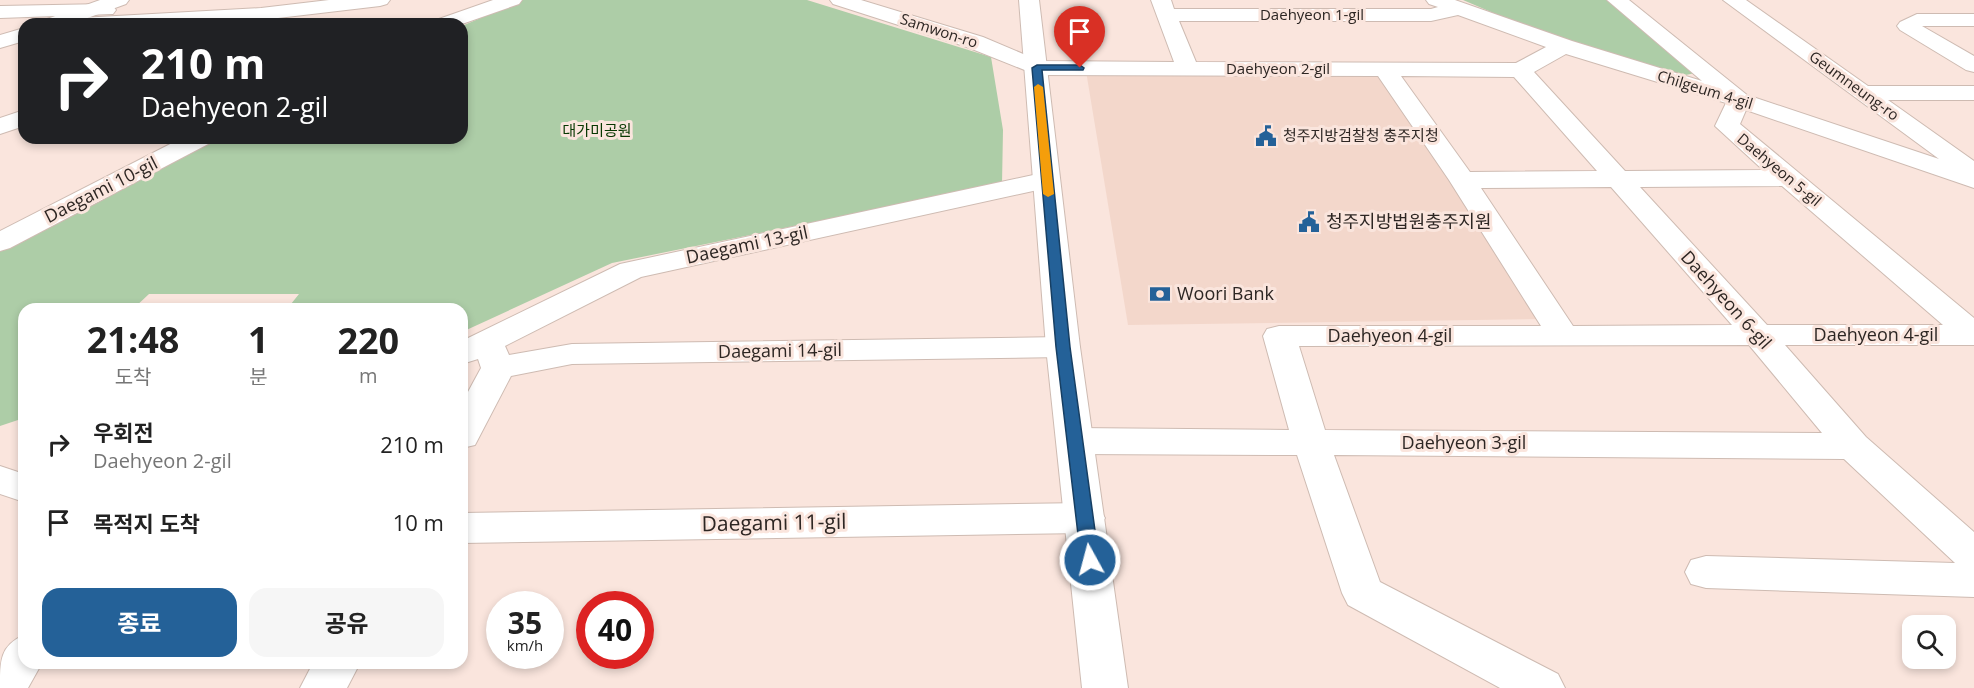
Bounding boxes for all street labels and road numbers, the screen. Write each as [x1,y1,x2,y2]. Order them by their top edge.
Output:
street label: Daehyeon 1-gil [1260,4,1364,24]
street label: Samwon-ro [898,8,981,52]
street label: Geumneung-ro [1806,46,1904,125]
street label: Daehyeon 2-gil [1226,58,1330,78]
street label: Chilgeum 4-gil [1655,65,1756,113]
street label: Daehyeon 5-gil [1733,128,1826,210]
street label: Daegami 10-gil [40,150,161,228]
street label: Daegami 13-gil [684,219,810,269]
street label: Daehyeon 6-gil [1676,245,1777,354]
street label: Daehyeon 4-gil [1814,322,1938,346]
street label: Daehyeon 4-gil [1328,323,1452,347]
street label: Daegami 14-gil [718,337,842,363]
street label: Daehyeon 3-gil [1402,430,1526,454]
street label: Daegami 11-gil [701,507,847,537]

